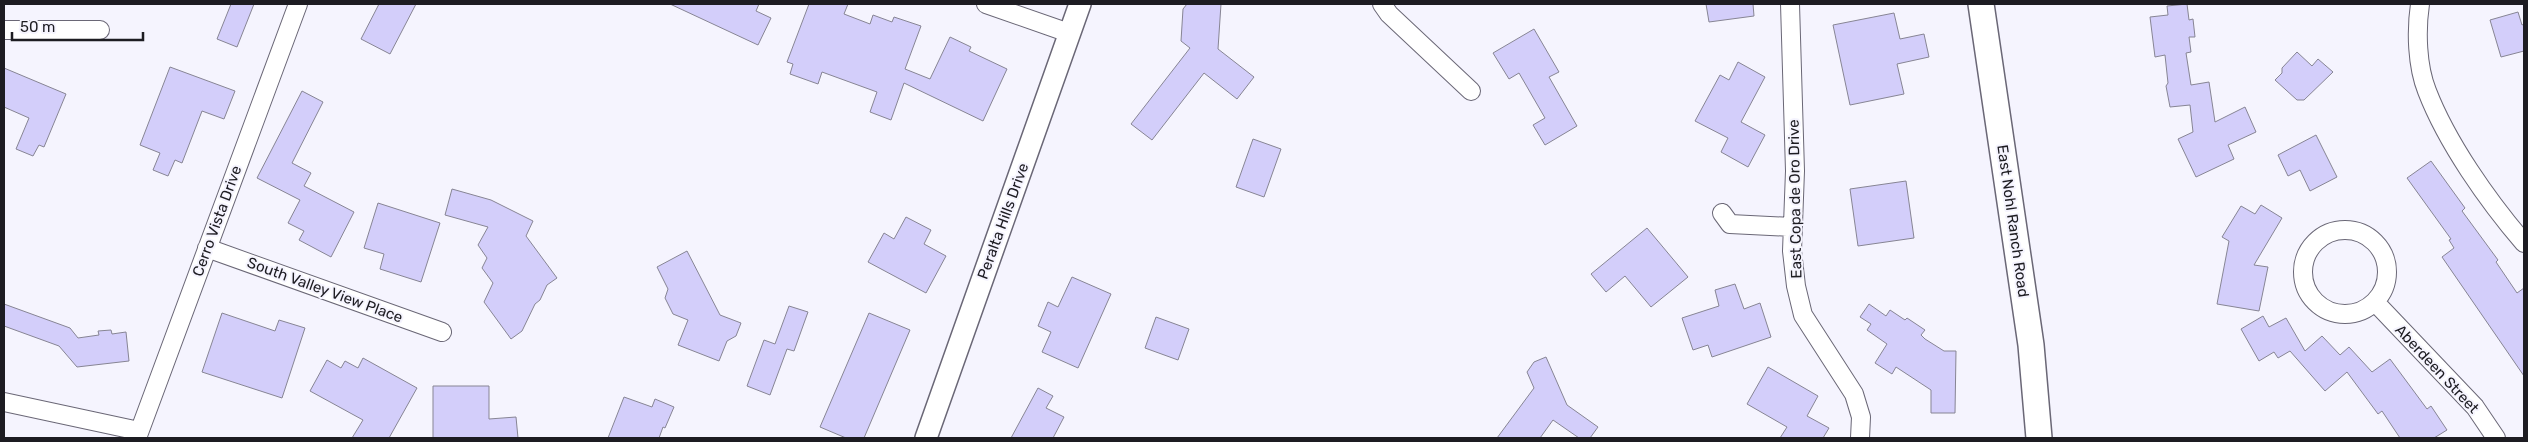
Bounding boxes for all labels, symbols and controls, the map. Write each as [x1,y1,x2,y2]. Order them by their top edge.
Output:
scale bar [12,10,144,42]
text: 50 m [20,18,55,36]
street label: East Copa de Oro Drive [1785,119,1805,279]
street label: East Nohl Ranch Road [1993,144,2033,298]
street label: Peralta Hills Drive [974,160,1032,282]
street label: Cerro Vista Drive [189,163,245,279]
street label: South Valley View Place [245,253,405,327]
street label: Aberdeen Street [2391,321,2483,417]

